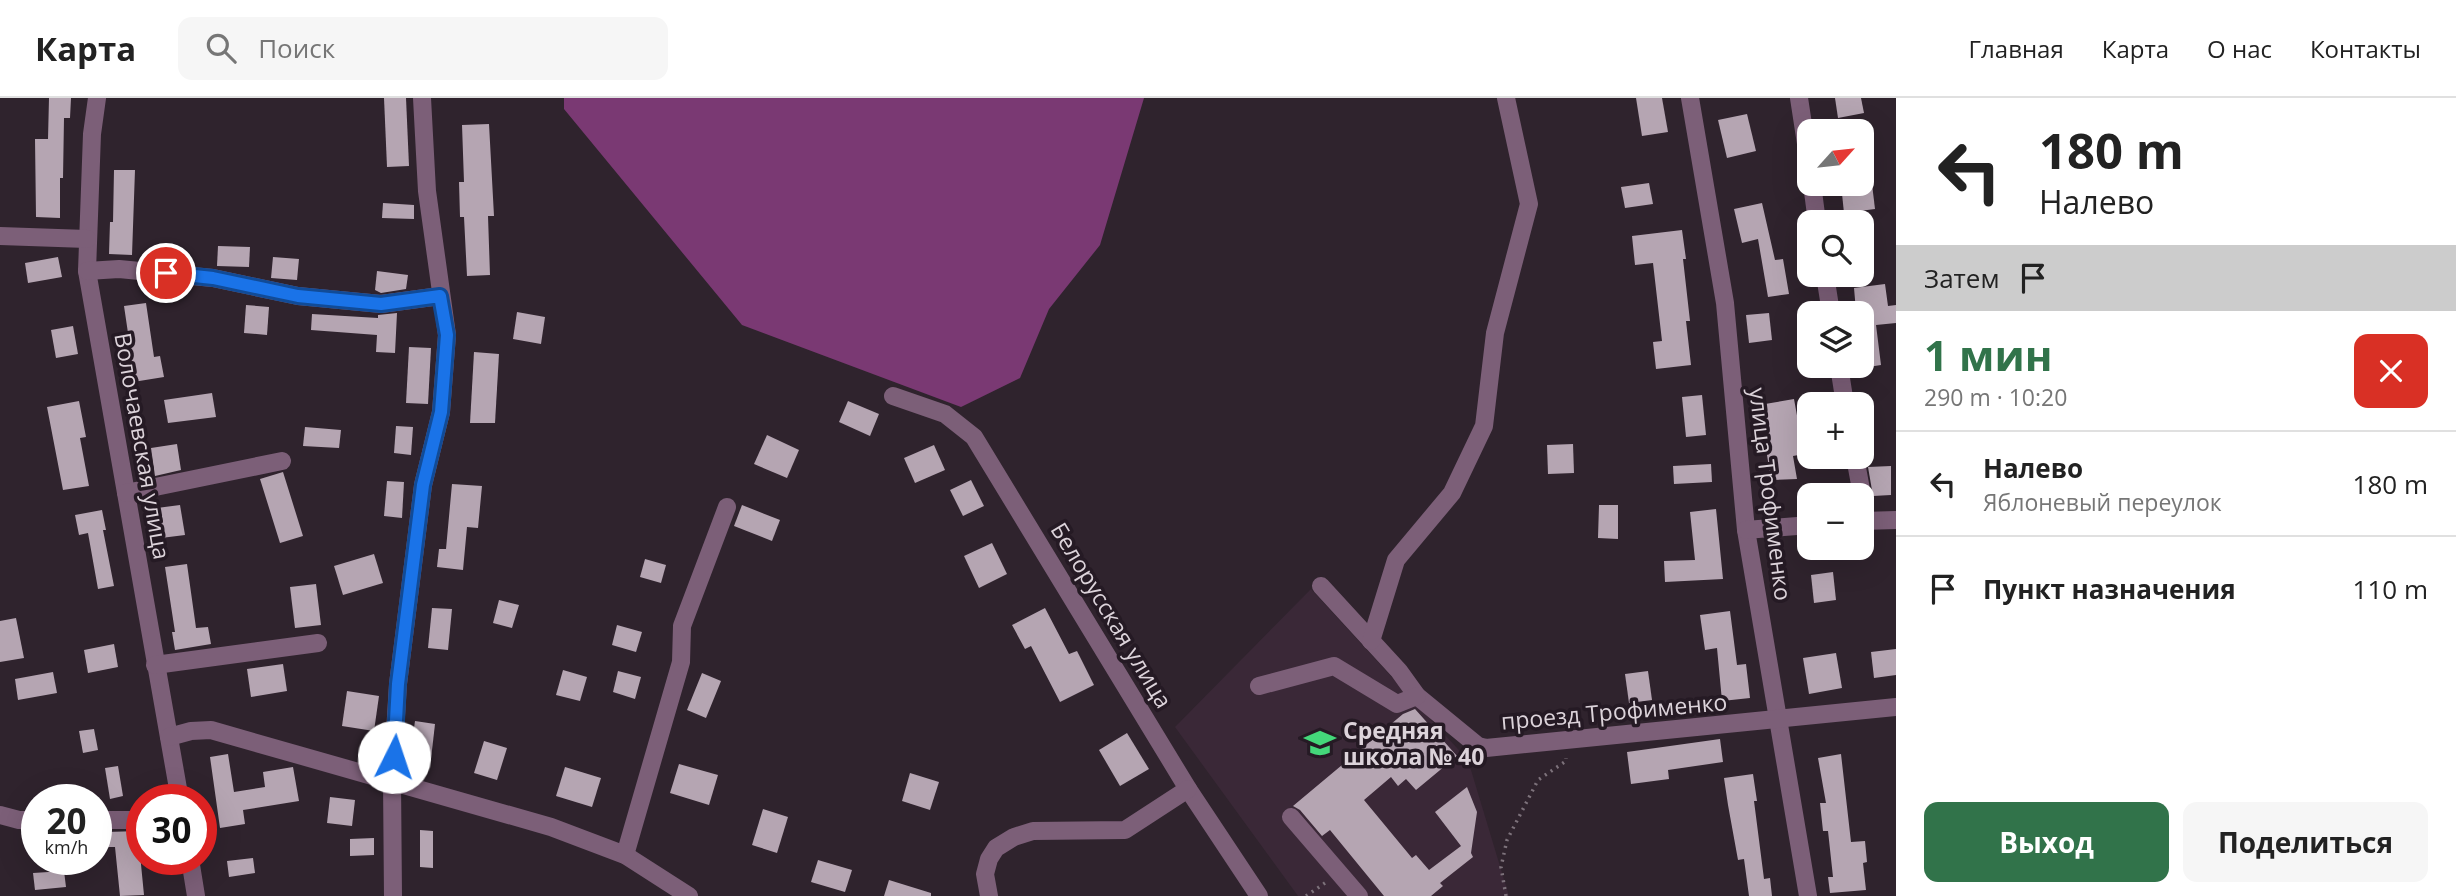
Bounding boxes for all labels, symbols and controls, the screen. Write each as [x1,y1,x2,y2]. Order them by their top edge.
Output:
search box [178,17,668,80]
text: Карта [35,26,136,71]
icon: search [202,29,240,67]
text: Поиск [258,30,335,66]
text: Главная [1969,32,2064,65]
text: Карта [2102,32,2169,65]
text: О нас [2207,32,2272,65]
text: Контакты [2310,32,2421,65]
text: 180 m [2039,117,2184,183]
north arrow [1797,119,1874,196]
map controls [1797,119,1874,560]
icon: left [1924,126,2015,217]
text: Налево [2039,180,2154,223]
button: search [1797,210,1874,287]
pin [136,243,196,303]
icon: arrive [147,254,185,292]
icon: arrive [2014,259,2052,297]
text: Затем [1924,260,2000,296]
button: layers [1797,301,1874,378]
text: 1 мин [1924,326,2052,383]
street label: Волочаевская улица [107,330,179,562]
button: close [2354,334,2428,408]
text: 290 m · 10:20 [1924,381,2067,413]
street label: улица Трофименко [1742,386,1800,602]
button: + [1797,392,1874,469]
text: Налево [1983,450,2083,486]
icon: left [1924,465,1962,503]
text: 180 m [2353,466,2428,502]
button: − [1797,483,1874,560]
text: Яблоневый переулок [1983,486,2222,518]
street label: Белорусская улица [1044,516,1180,714]
icon: arrive [1924,570,1962,608]
text: Пункт назначения [1983,571,2236,607]
text: 110 m [2353,571,2428,607]
street label: проезд Трофименко [1499,685,1729,737]
place label: Средняя школа № 40 [1343,714,1484,772]
position arrow [357,720,431,794]
school or university icon: Средняя школа № 40 [1303,726,1337,760]
speed limit sign: 30 [126,784,217,875]
text: 20 [46,797,87,844]
button: Выход [1924,802,2169,882]
button: Поделиться [2183,802,2428,882]
text: km/h [45,835,88,859]

